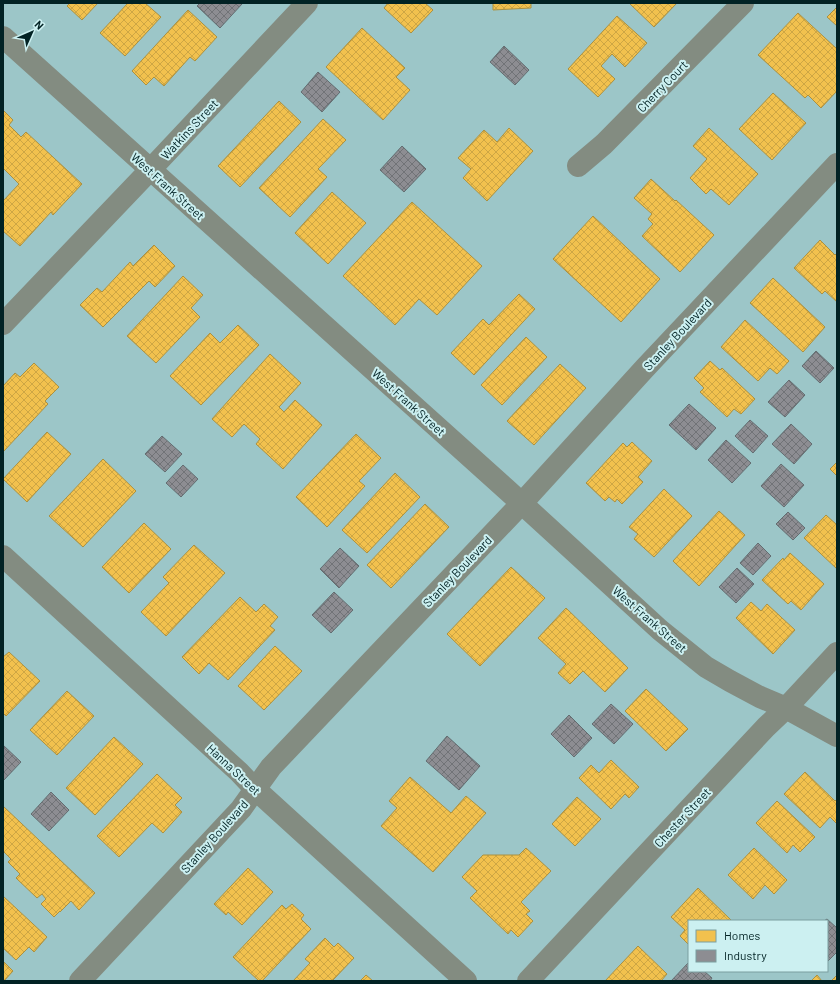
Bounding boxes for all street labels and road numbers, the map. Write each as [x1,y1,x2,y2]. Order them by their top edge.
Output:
street label: Cherry Court [634,57,690,115]
street label: Watkins Street [158,96,220,162]
street label: West Frank Street [129,150,207,222]
street label: Stanley Boulevard [640,295,714,373]
street label: West Frank Street [370,366,448,438]
street label: Stanley Boulevard [420,533,494,609]
street label: West Frank Street [610,583,690,655]
street label: Hanna Street [204,741,264,797]
street label: Chester Street [651,784,713,850]
street label: Stanley Boulevard [178,797,250,875]

